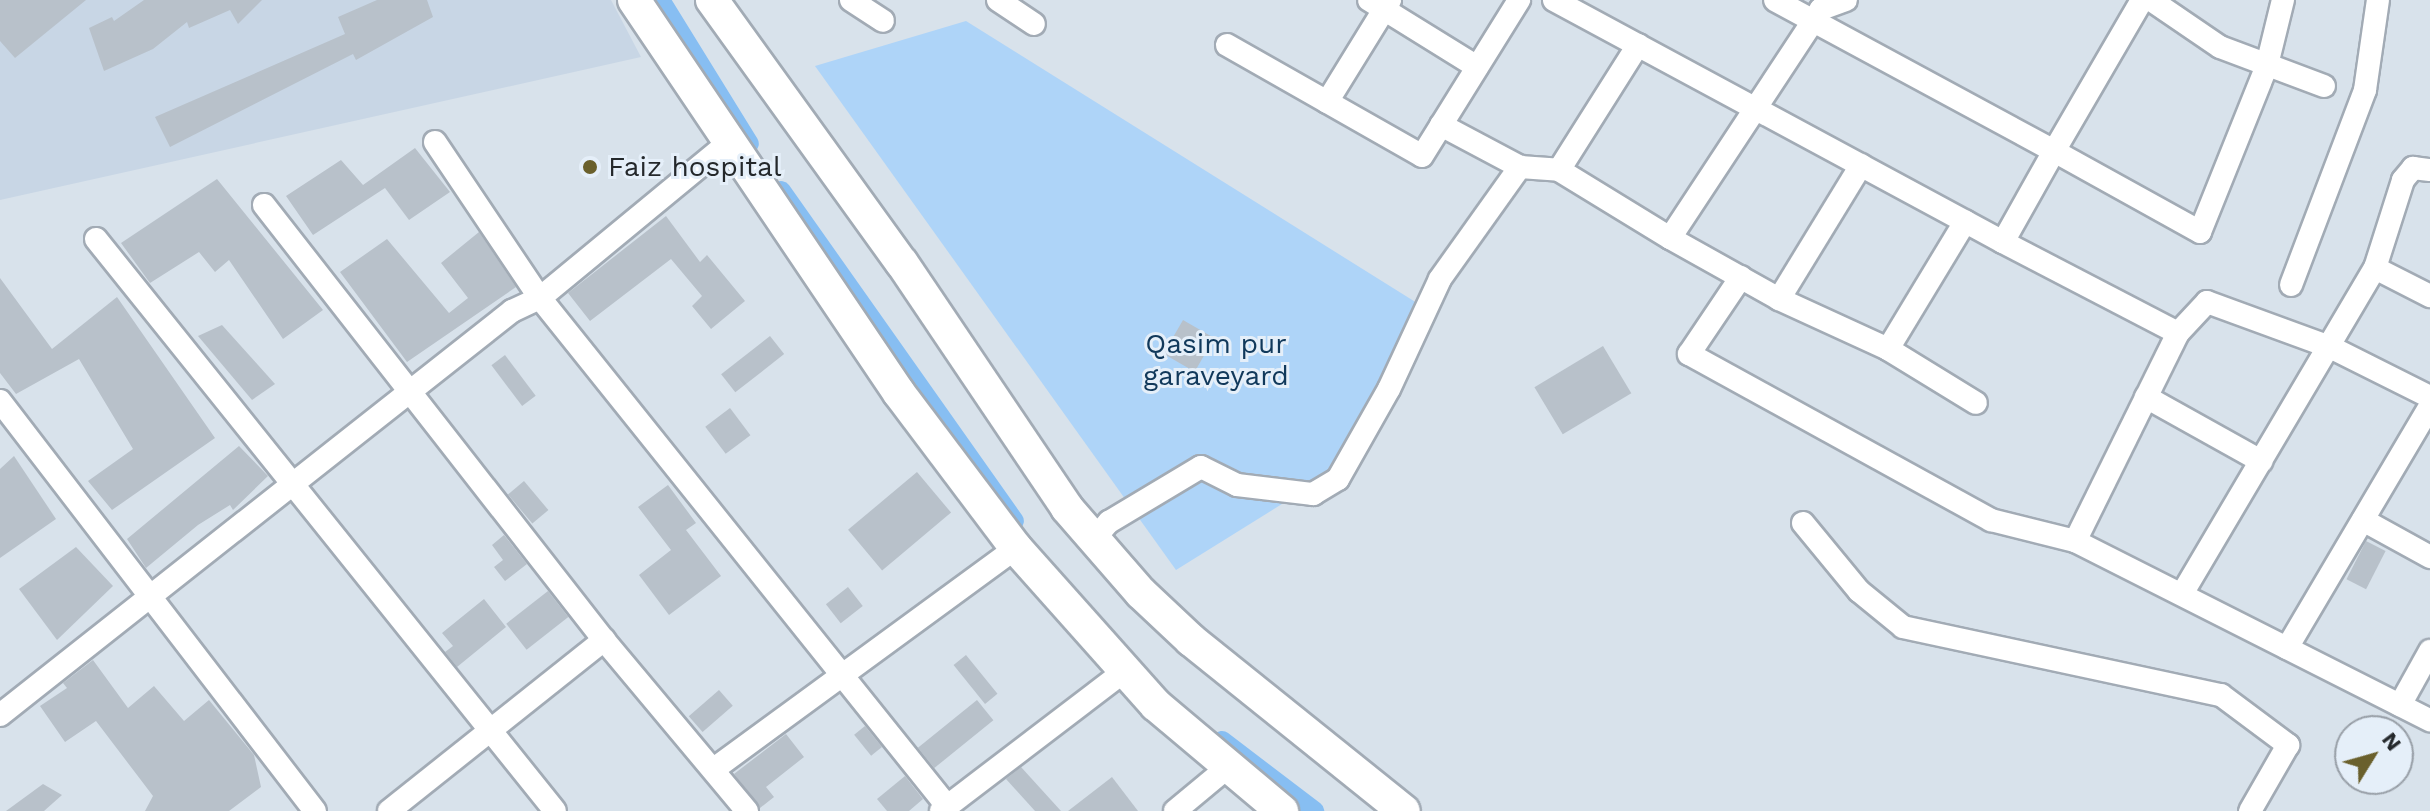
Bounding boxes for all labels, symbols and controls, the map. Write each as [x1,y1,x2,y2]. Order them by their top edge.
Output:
place label: Faiz hospital [608,150,781,184]
marker: Faiz hospital [579,156,601,178]
park label: Qasim pur garaveyard [1143,327,1289,393]
north arrow [2334,715,2414,795]
text: N [2377,727,2407,755]

